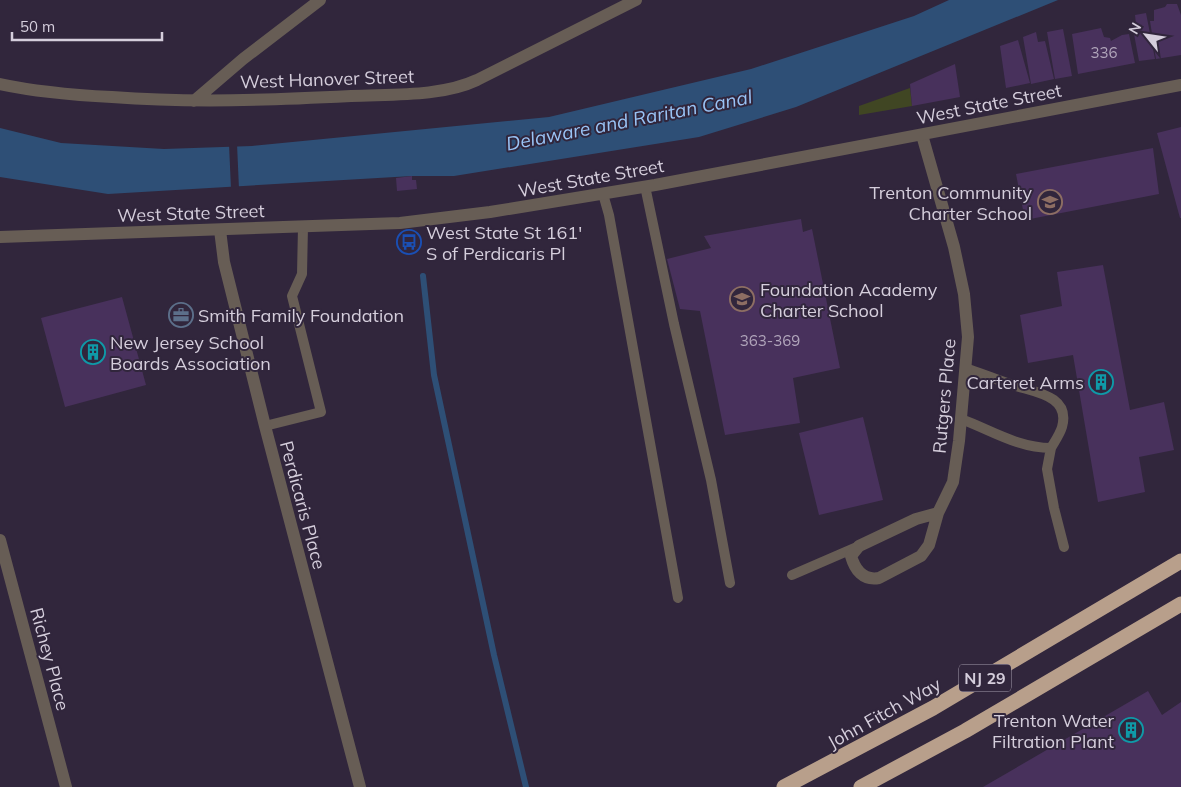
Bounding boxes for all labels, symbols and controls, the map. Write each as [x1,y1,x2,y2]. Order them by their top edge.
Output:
scale bar [12,10,162,42]
north arrow [1121,10,1171,60]
text: 50 m [20,17,55,36]
text: N [1124,19,1145,38]
house number: 336 [1090,43,1118,62]
street label: West Hanover Street [240,64,414,94]
street label: West State Street [914,79,1064,129]
water label: Delaware and Raritan Canal [504,84,755,156]
street label: West State Street [516,154,666,202]
place label: Trenton Community Charter School [869,181,1032,225]
school or university icon: Trenton Community Charter School [1037,189,1063,215]
street label: West State Street [117,199,265,227]
place label: West State St 161' S of Perdicaris Pl [426,221,582,265]
bus stop icon: West State St 161' S of Perdicaris Pl [396,229,422,255]
place label: Foundation Academy Charter School [760,278,938,322]
school or university icon: Foundation Academy Charter School [729,286,755,312]
office icon: Smith Family Foundation [168,302,194,328]
place label: Smith Family Foundation [198,304,404,327]
place label: New Jersey School Boards Association [110,331,271,375]
house number: 363-369 [740,331,800,350]
street label: Rutgers Place [928,338,960,454]
building icon: New Jersey School Boards Association [80,339,106,365]
building icon: Carteret Arms [1088,369,1114,395]
place label: Carteret Arms [966,371,1084,394]
street label: Perdicaris Place [275,438,331,572]
street label: Richey Place [25,605,75,713]
road number: NJ 29 [959,664,1011,691]
street label: John Fitch Way [823,672,945,754]
place label: Trenton Water Filtration Plant [992,709,1114,753]
building icon: Trenton Water Filtration Plant [1118,717,1144,743]

